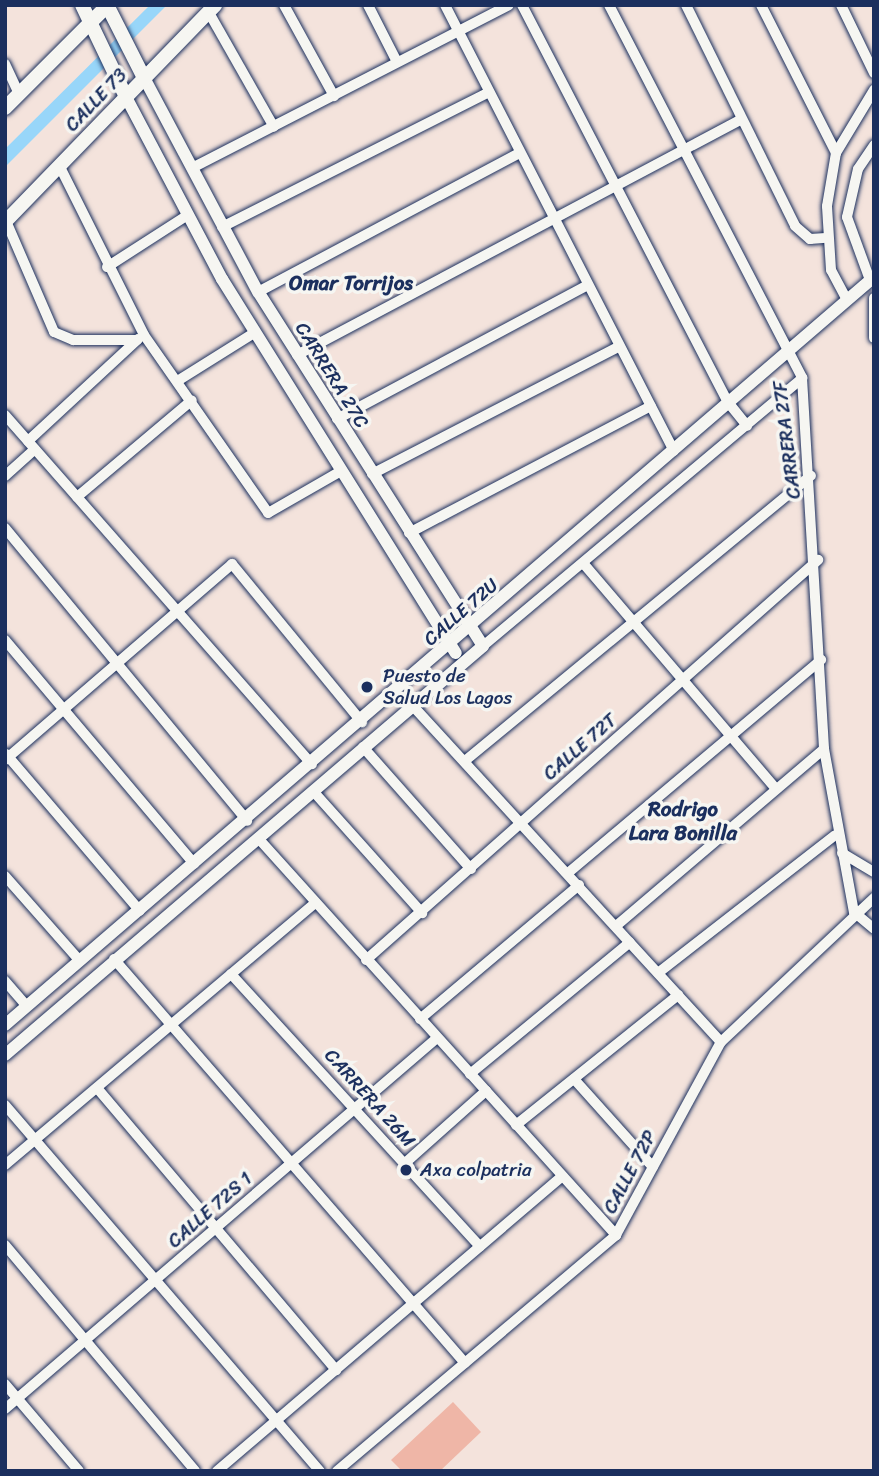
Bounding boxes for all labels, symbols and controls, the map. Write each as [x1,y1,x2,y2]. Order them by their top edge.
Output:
street label: CALLE 73 [60,64,132,136]
district label: Omar Torrijos [289,270,413,296]
street label: CARRERA 27C [290,318,374,432]
street label: CARRERA 27F [768,380,806,500]
street label: CALLE 72U [419,573,503,651]
place label: Puesto de Salud Los Lagos [383,665,513,709]
marker: Puesto de Salud Los Lagos [357,677,377,697]
street label: CALLE 72T [539,709,621,785]
district label: Rodrigo Lara Bonilla [629,796,737,846]
street label: CARRERA 26M [320,1044,420,1152]
street label: CALLE 72P [599,1127,661,1217]
place label: Axa colpatria [420,1159,532,1181]
marker: Axa colpatria [398,1162,414,1178]
street label: CALLE 72S 1 [163,1167,257,1253]

